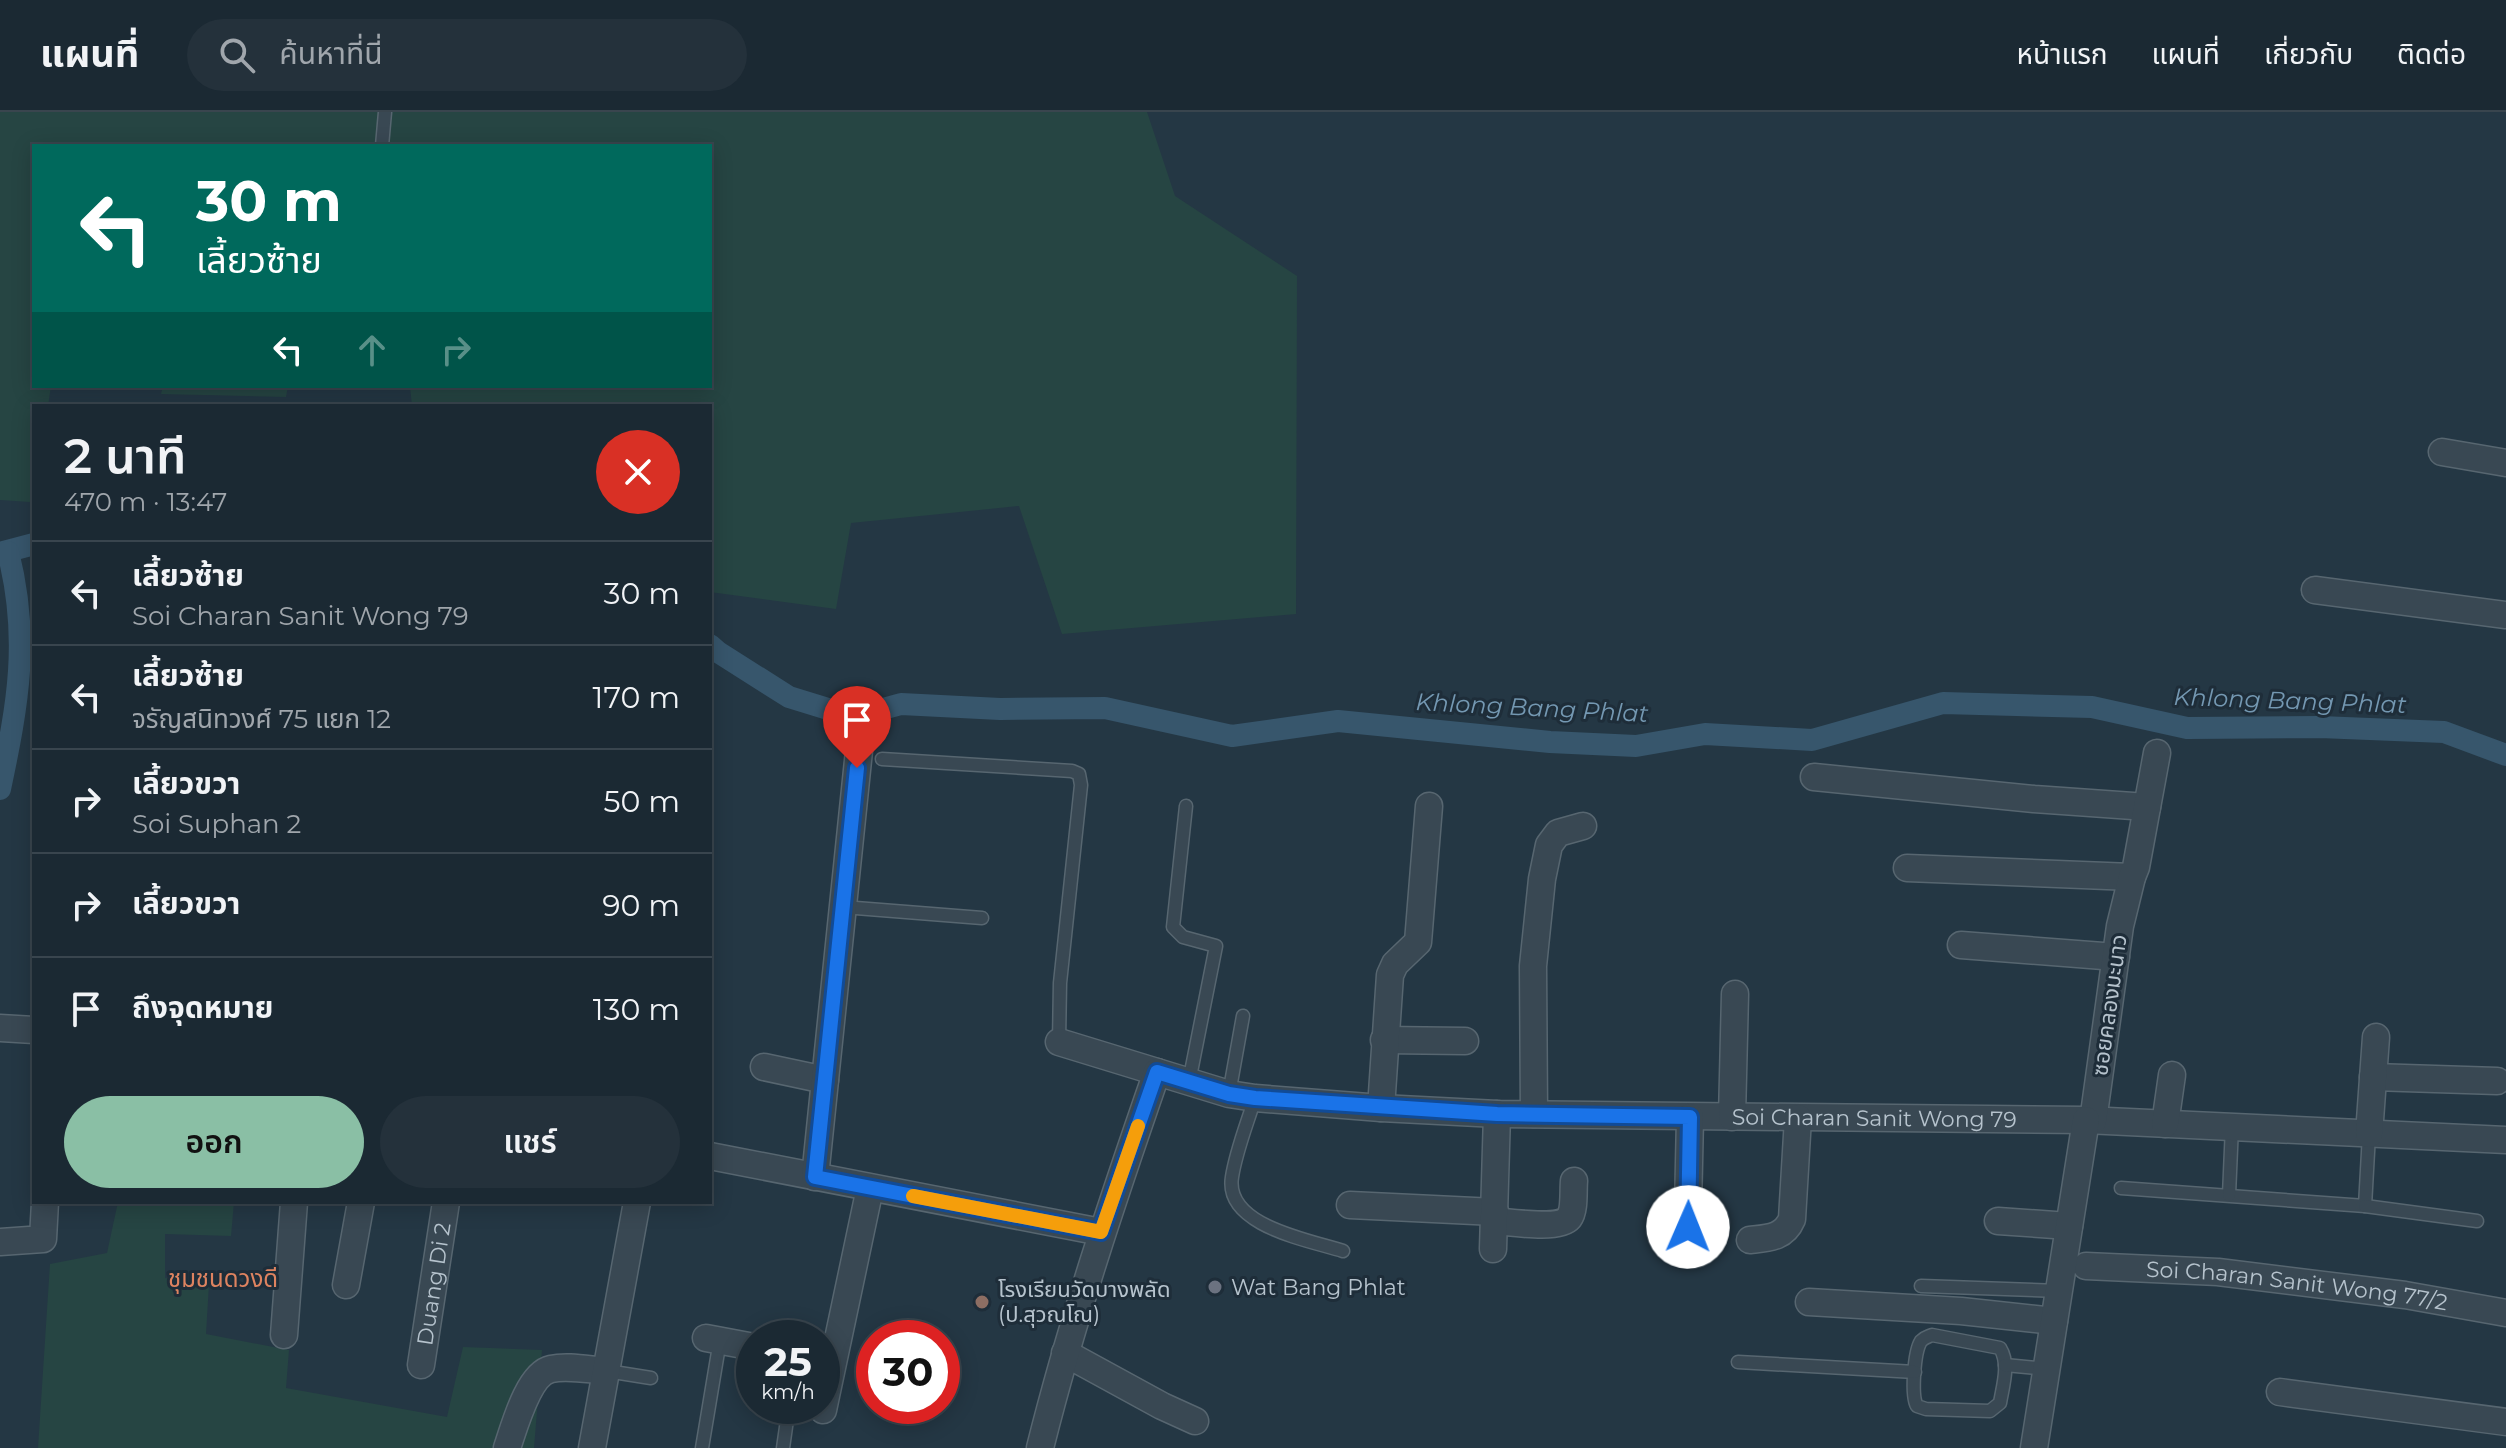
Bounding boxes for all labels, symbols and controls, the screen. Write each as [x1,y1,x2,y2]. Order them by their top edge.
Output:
search box [187,19,747,91]
text: แผนที่ [40,30,139,77]
icon: search [215,33,259,77]
text: ค้นหาที่นี่ [279,35,383,72]
text: หน้าแรก [2017,37,2108,71]
text: แผนที่ [2152,37,2220,71]
text: เกี่ยวกับ [2264,37,2353,71]
text: ติดต่อ [2397,37,2466,71]
text: 30 m [196,167,342,235]
icon: left [64,176,168,280]
text: เลี้ยวซ้าย [196,238,322,282]
icon: left [266,328,310,372]
icon: ahead [350,328,394,372]
icon: right [434,328,478,372]
text: 2 นาที [64,427,186,485]
button: close [596,430,680,514]
text: 470 m · 13:47 [64,486,227,518]
text: เลี้ยวซ้าย [132,557,244,594]
icon: left [64,571,108,615]
text: 30 m [604,575,680,612]
text: Soi Charan Sanit Wong 79 [132,600,469,632]
text: เลี้ยวซ้าย [132,657,244,694]
icon: left [64,675,108,719]
text: 170 m [593,679,680,716]
water label: Khlong Bang Phlat [2173,682,2407,719]
pin [823,686,891,768]
water label: Khlong Bang Phlat [1415,687,1649,728]
icon: arrive [835,698,879,742]
text: จรัญสนิทวงศ์ 75 แยก 12 [132,703,391,735]
text: เลี้ยวขวา [132,765,240,802]
icon: right [64,779,108,823]
text: 50 m [603,783,680,820]
text: Soi Suphan 2 [132,808,301,840]
icon: right [64,883,108,927]
text: เลี้ยวขวา [132,885,240,922]
text: 90 m [602,887,680,924]
street label: ซอยคลองมะนาว [2086,933,2133,1078]
icon: arrive [64,987,108,1031]
text: ถึงจุดหมาย [132,989,273,1026]
text: 130 m [593,991,680,1028]
button: ออก [64,1096,364,1188]
button: แชร์ [380,1096,680,1188]
street label: Soi Charan Sanit Wong 79 [1732,1103,2017,1133]
position arrow [1646,1185,1730,1269]
street label: Duang Di 2 [411,1221,457,1347]
street label: Soi Charan Sanit Wong 77/2 [2146,1256,2450,1316]
district label: ชุมชนดวงดี [168,1264,278,1294]
place label: Wat Bang Phlat [1231,1274,1406,1301]
place label: โรงเรียนวัดบางพลัด (ป.สุวณโณ) [998,1276,1170,1328]
marker: Wat Bang Phlat [1206,1278,1224,1296]
marker: โรงเรียนวัดบางพลัด (ป.สุวณโณ) [973,1293,991,1311]
speed limit sign: 30 [856,1320,960,1424]
text: 25 [764,1337,812,1386]
text: km/h [761,1380,815,1404]

